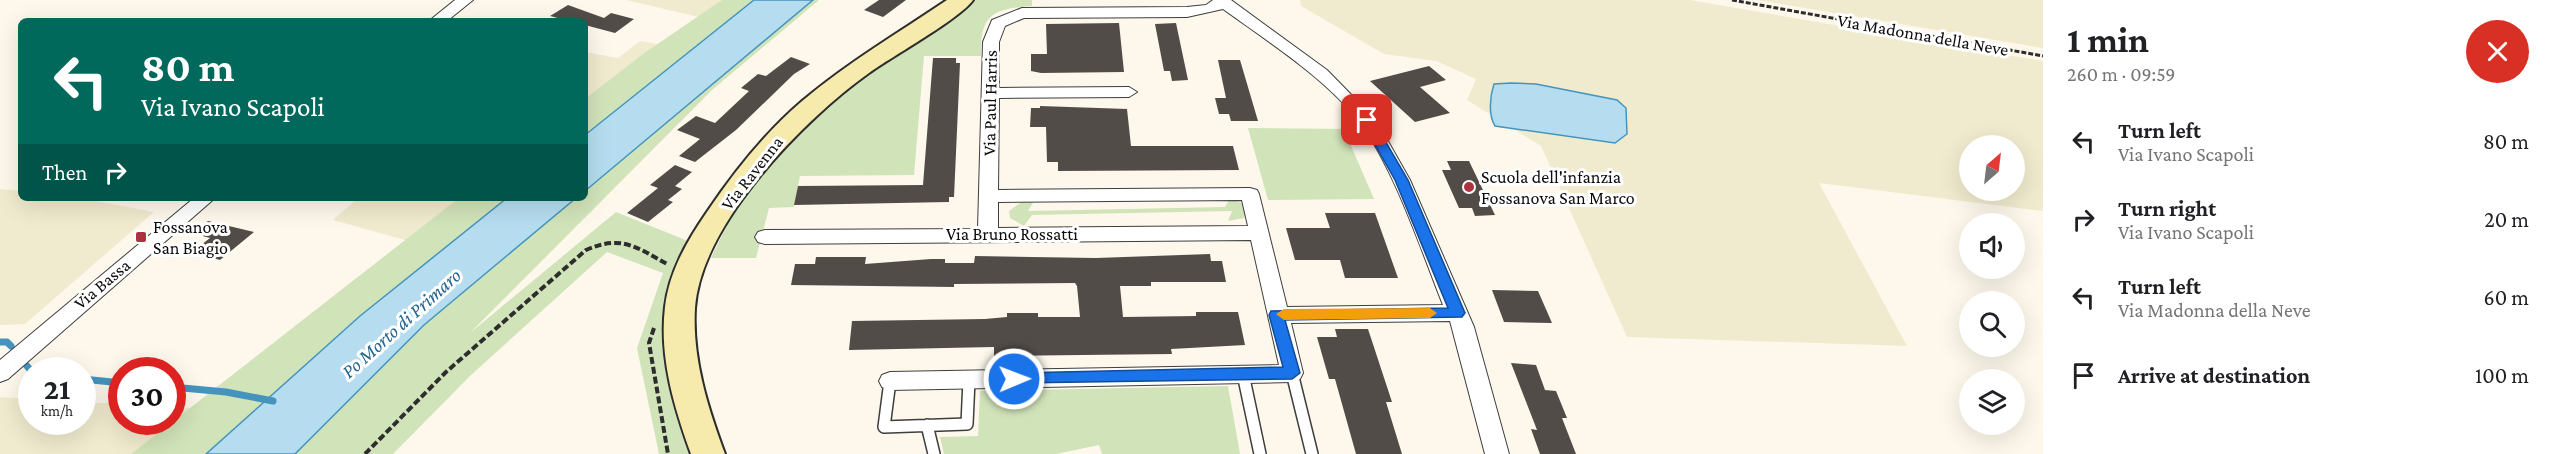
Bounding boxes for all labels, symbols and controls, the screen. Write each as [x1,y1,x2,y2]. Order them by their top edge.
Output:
street label: Via Madonna della Neve [1836,10,2010,60]
text: 1 min [2067,20,2149,60]
button: close [2466,20,2529,83]
icon: left [42,42,120,120]
text: 80 m [141,43,235,90]
street label: Via Paul Harris [979,50,1001,156]
text: 260 m · 09:59 [2067,63,2175,85]
text: Via Ivano Scapoli [141,92,325,122]
pin [1341,94,1392,145]
icon: arrive [1350,103,1383,136]
text: Turn left [2118,118,2201,143]
icon: left [2067,125,2100,158]
text: 80 m [2483,129,2529,154]
street label: Via Ravenna [717,132,787,214]
north arrow [1959,135,2025,201]
map controls [1959,135,2025,435]
text: Via Ivano Scapoli [2118,143,2254,165]
icon: right [99,156,132,189]
text: Then [42,160,87,185]
place label: Scuola dell'infanzia Fossanova San Marco [1481,167,1635,208]
marker: Scuola dell'infanzia Fossanova San Marco [1462,180,1476,194]
text: Turn right [2118,196,2216,221]
icon: right [2067,203,2100,236]
text: 20 m [2484,207,2529,232]
button: sound [1959,213,2025,279]
place label: Fossanova San Biagio [153,217,228,258]
text: Via Ivano Scapoli [2118,221,2254,243]
street label: Via Bruno Rossatti [946,224,1078,244]
marker: Fossanova San Biagio [134,230,148,244]
street label: Via Bassa [70,255,134,313]
water label: Po Morto di Primaro [337,264,465,382]
text: Turn left [2118,274,2201,299]
icon: left [2067,281,2100,314]
text: 60 m [2484,285,2529,310]
button: search [1959,291,2025,357]
text: Via Madonna della Neve [2118,299,2311,321]
position arrow [982,347,1046,411]
speed limit sign: 30 [108,357,186,435]
icon: arrive [2067,359,2100,392]
text: Arrive at destination [2118,363,2310,388]
text: 100 m [2475,363,2529,388]
button: layers [1959,369,2025,435]
text: 21 [44,372,70,405]
text: km/h [41,403,73,419]

